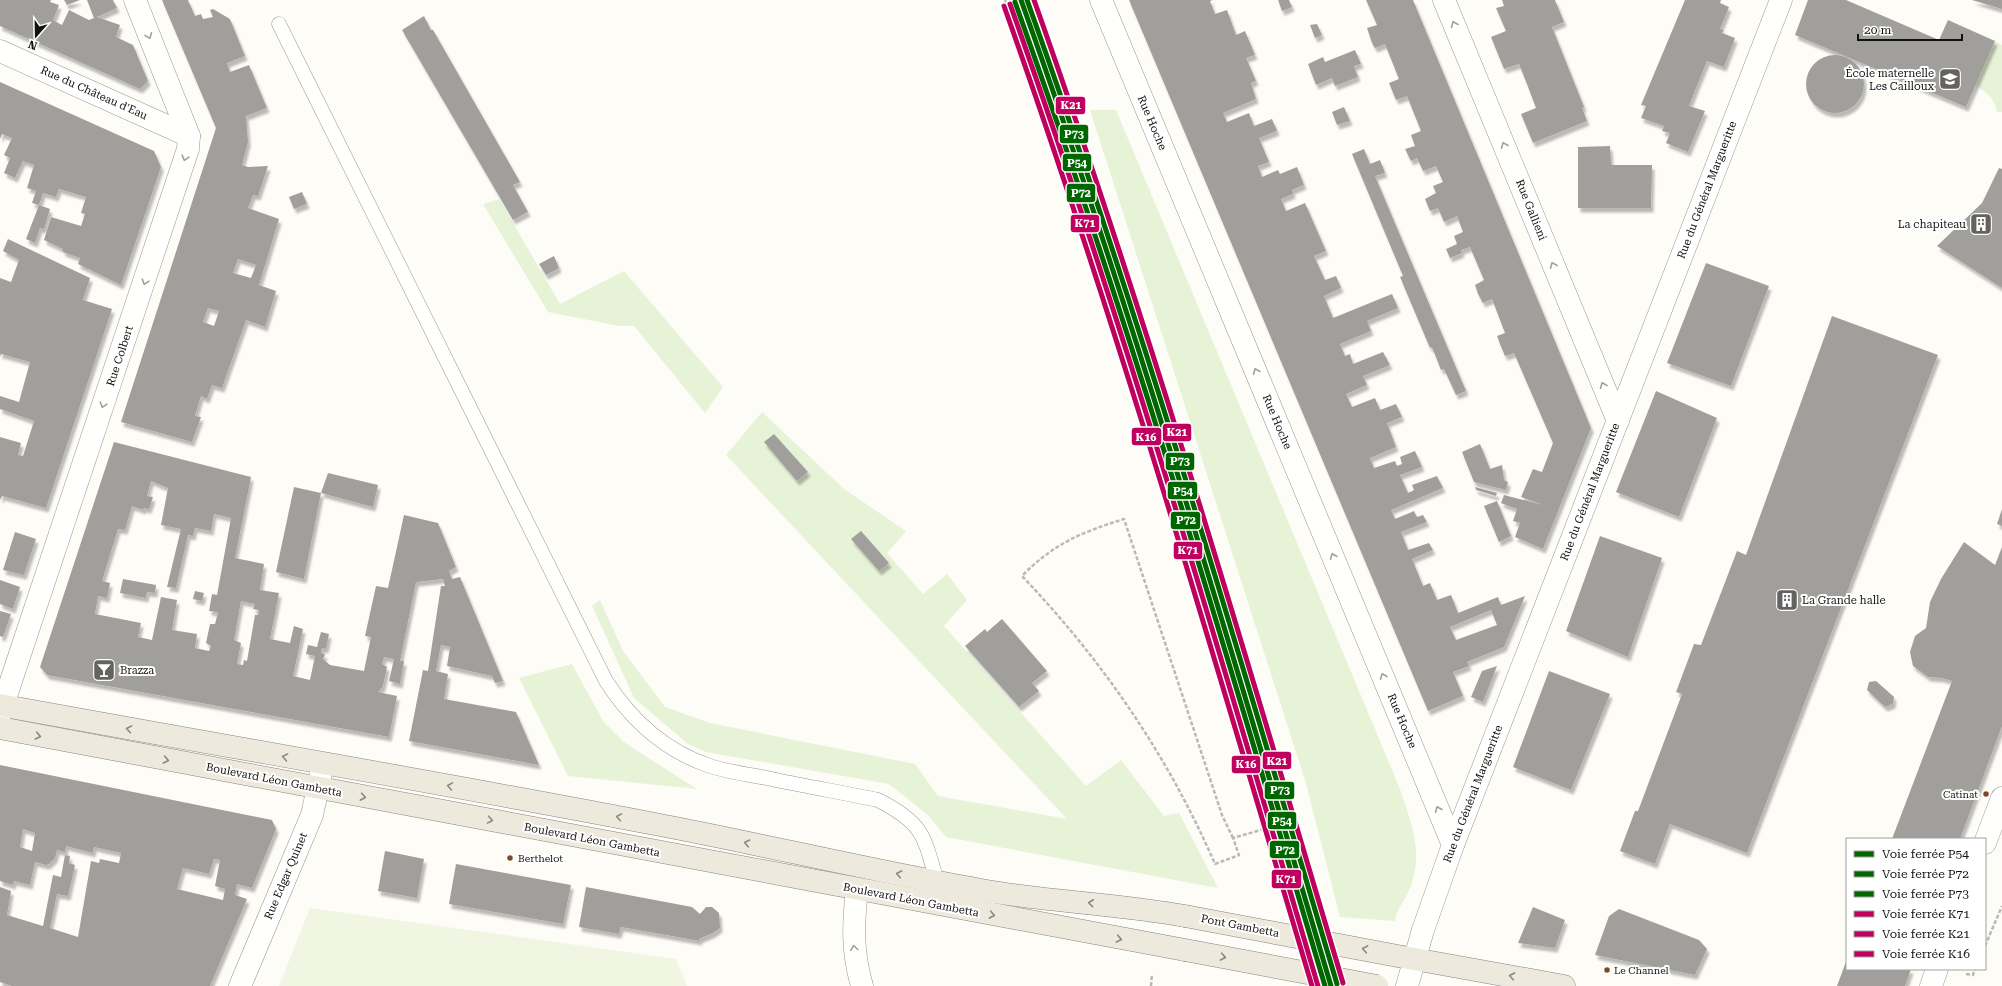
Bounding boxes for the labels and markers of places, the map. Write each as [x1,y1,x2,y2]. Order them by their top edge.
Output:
place label: École maternelle Les Cailloux [1845,66,1935,93]
school or university icon: École maternelle Les Cailloux [1937,66,1963,92]
building icon: La chapiteau [1968,211,1994,237]
place label: La chapiteau [1898,218,1966,231]
building icon: La Grande halle [1774,587,1800,613]
place label: La Grande halle [1802,594,1886,607]
bar icon: Brazza [91,657,117,683]
place label: Brazza [120,664,154,677]
place label: Catinat [1943,789,1978,800]
marker: Catinat [1981,789,1991,799]
marker: Berthelot [505,853,515,863]
place label: Berthelot [518,853,563,864]
marker: Le Channel [1602,965,1612,975]
place label: Le Channel [1614,965,1669,976]

